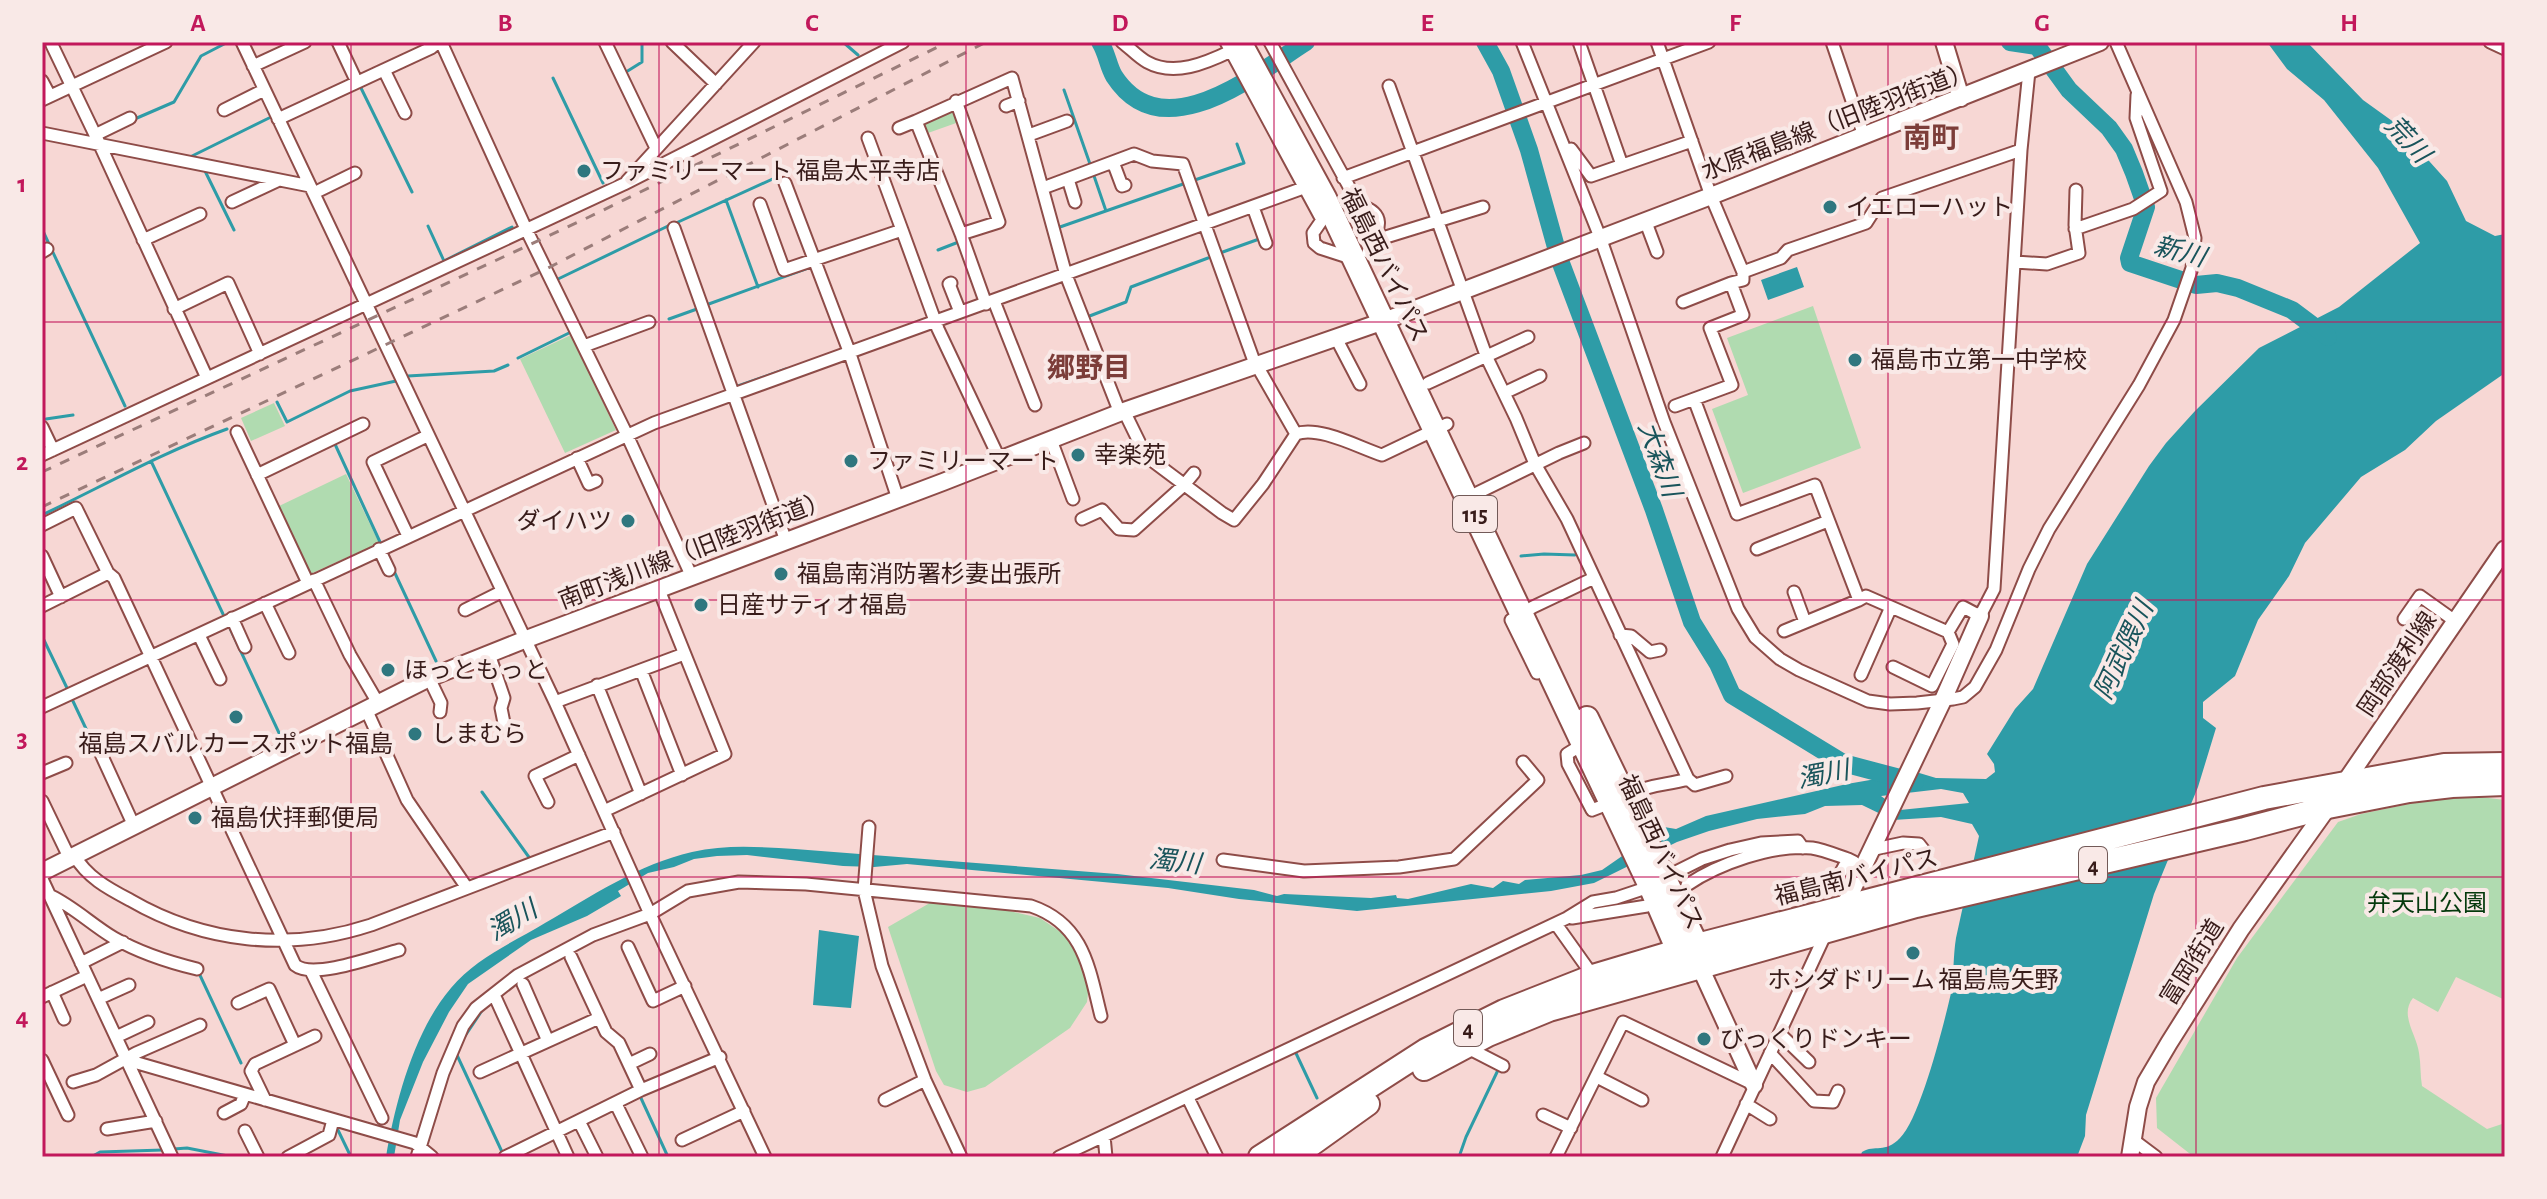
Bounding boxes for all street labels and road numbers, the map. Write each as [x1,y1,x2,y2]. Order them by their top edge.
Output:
street label: 水原福島線（旧陸羽街道） [1698,57,1976,185]
street label: 福島西バイパス [1337,184,1433,346]
street label: 南町浅川線（旧陸羽街道） [555,486,833,614]
road number: 115 [1453,496,1497,532]
street label: 岡部渡利線 [2353,607,2441,721]
street label: 福島西バイパス [1614,771,1708,933]
street label: 福島南バイパス [1772,844,1940,910]
road number: 4 [2079,847,2107,883]
street label: 富岡街道 [2156,914,2228,1010]
road number: 4 [1454,1010,1482,1046]

